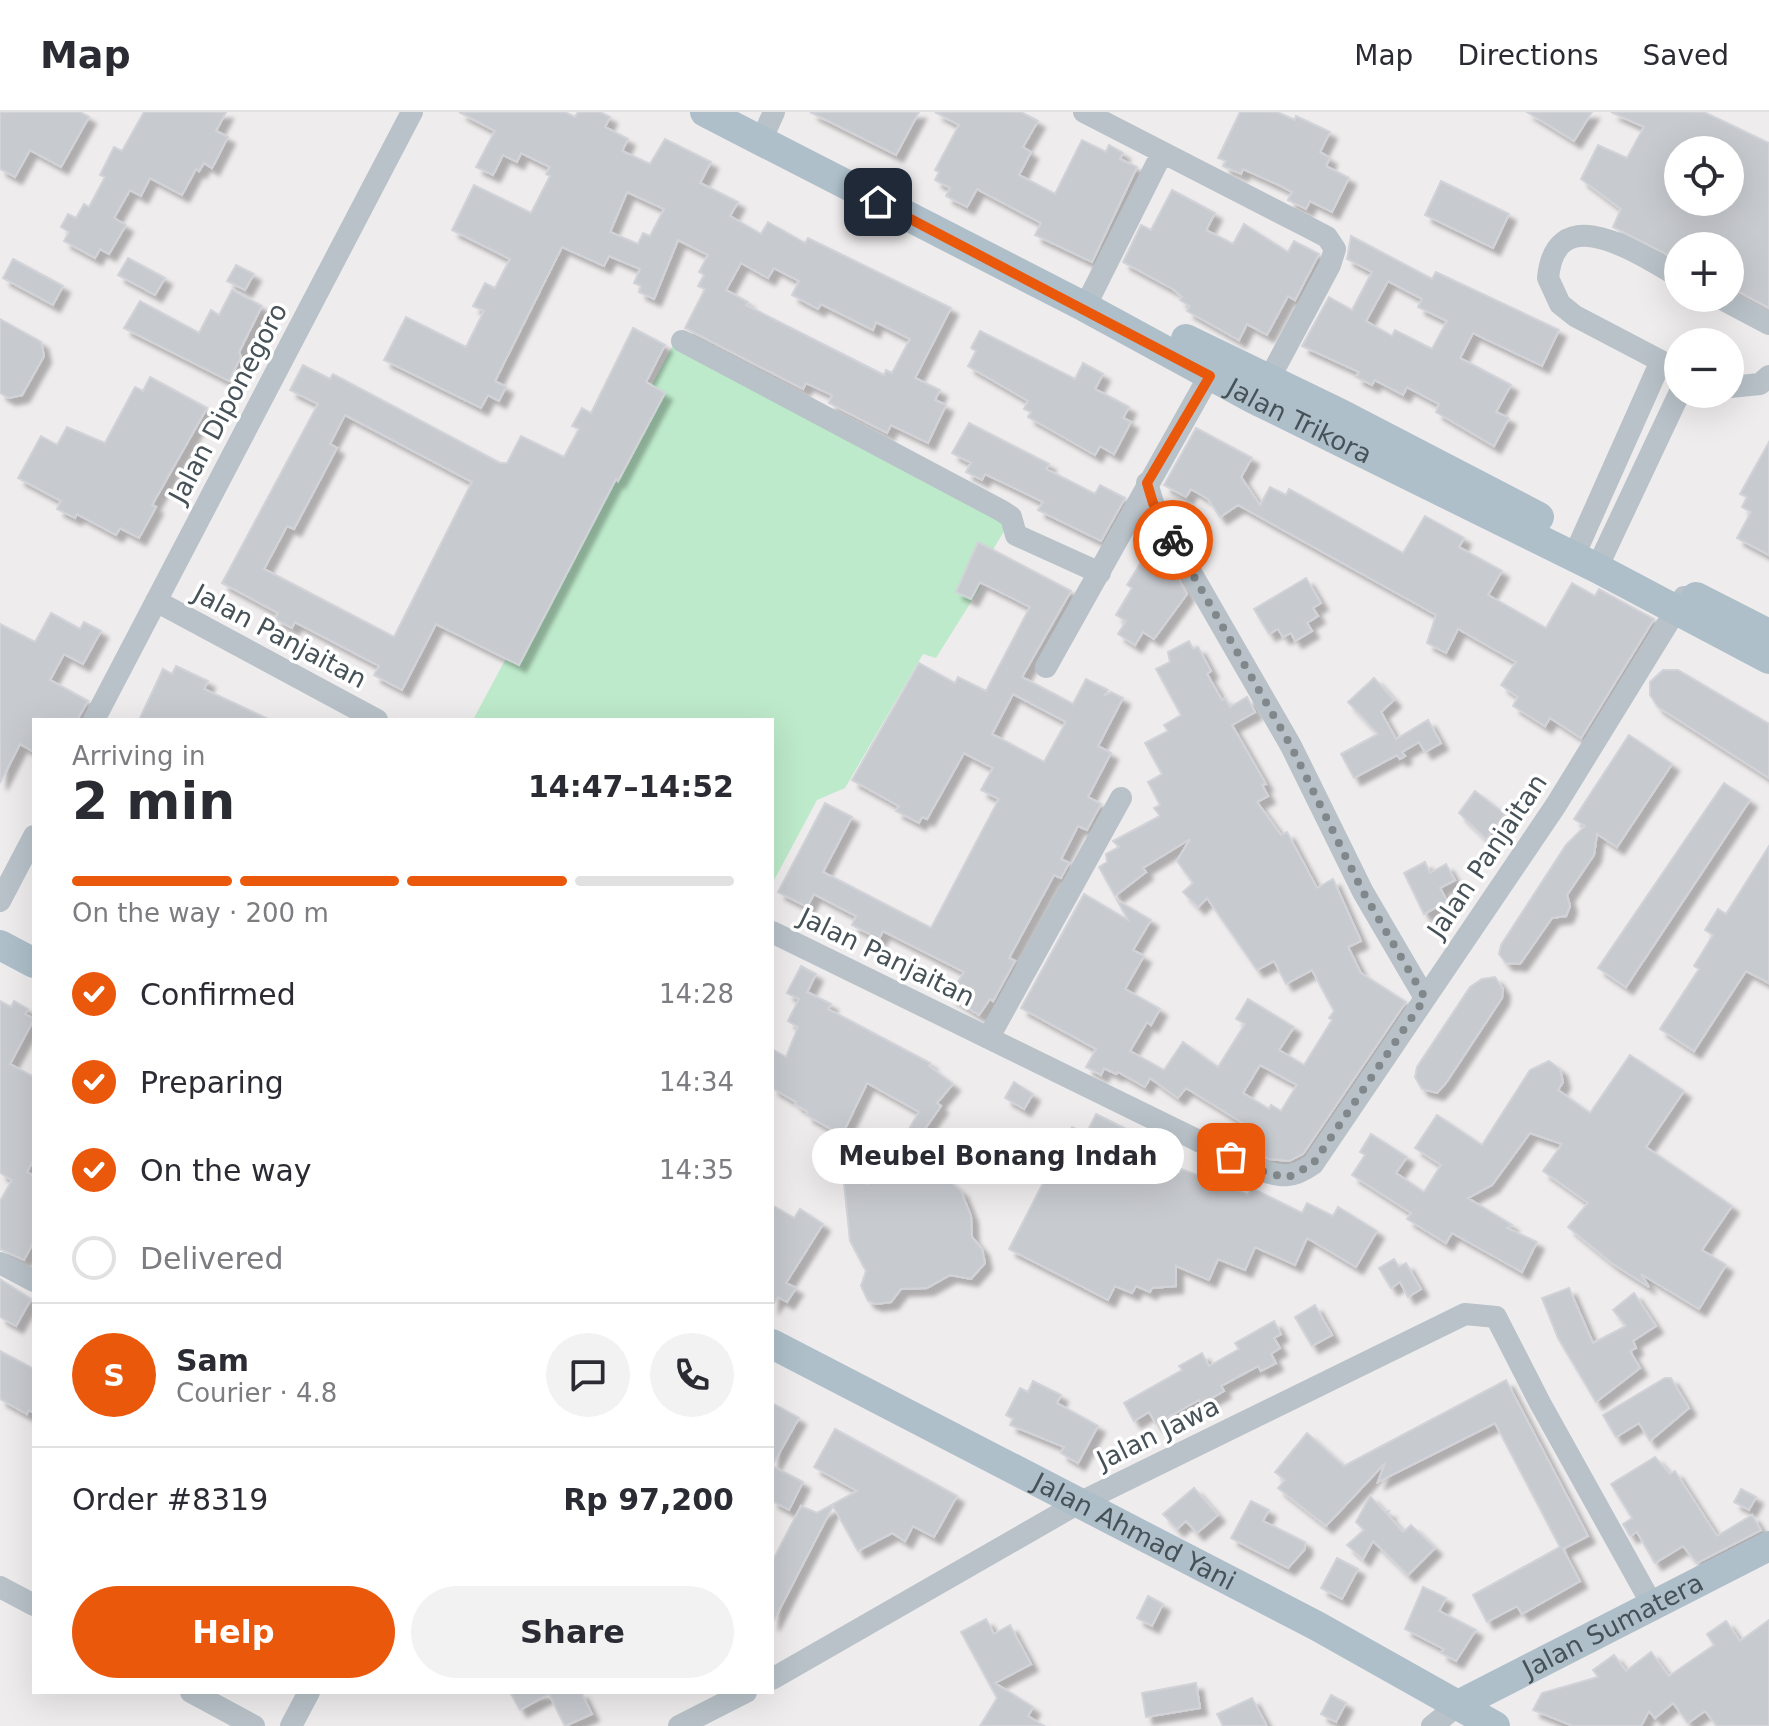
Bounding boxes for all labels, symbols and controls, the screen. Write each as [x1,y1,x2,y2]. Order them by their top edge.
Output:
text: Map [40,33,131,77]
text: Map [1354,39,1413,72]
text: Directions [1457,39,1598,72]
text: Saved [1642,39,1729,72]
map controls [1664,136,1744,408]
button: locate [1664,136,1744,216]
pin [844,168,912,236]
icon: home [856,180,900,224]
button: + [1664,232,1744,312]
street label: Jalan Diponegoro [162,298,293,510]
button: − [1664,328,1744,408]
street label: Jalan Trikora [1220,371,1377,470]
courier [1133,500,1213,580]
icon: bike [1151,518,1195,562]
street label: Jalan Panjaitan [187,577,372,694]
text: Arriving in [72,741,206,771]
street label: Jalan Panjaitan [1420,768,1553,945]
text: 14:47–14:52 [528,769,734,804]
text: 2 min [72,771,235,831]
text: On the way · 200 m [72,898,329,928]
street label: Jalan Panjaitan [793,901,980,1012]
icon: check [72,972,116,1016]
text: Confirmed [140,977,296,1012]
text: 14:28 [659,979,734,1009]
icon: check [72,1060,116,1104]
text: Preparing [140,1065,284,1100]
text: 14:34 [659,1067,734,1097]
pin [1197,1123,1265,1191]
callout: Meubel Bonang Indah [811,1129,1183,1185]
icon: bag [1209,1135,1253,1179]
text: Meubel Bonang Indah [839,1141,1157,1171]
icon: check [72,1148,116,1192]
text: On the way [140,1153,312,1188]
text: 14:35 [659,1155,734,1185]
text: Delivered [140,1241,284,1276]
button: chat [546,1333,630,1417]
button: phone [650,1333,734,1417]
text: Sam [176,1343,249,1378]
text: S [103,1358,125,1393]
text: Courier · 4.8 [176,1378,337,1408]
street label: Jalan Jawa [1090,1391,1224,1476]
street label: Jalan Ahmad Yani [1026,1466,1241,1596]
text: Order #8319 [72,1482,268,1517]
text: Rp 97,200 [563,1482,734,1517]
street label: Jalan Sumatera [1516,1567,1708,1685]
button: Help [72,1586,395,1678]
button: Share [411,1586,734,1678]

